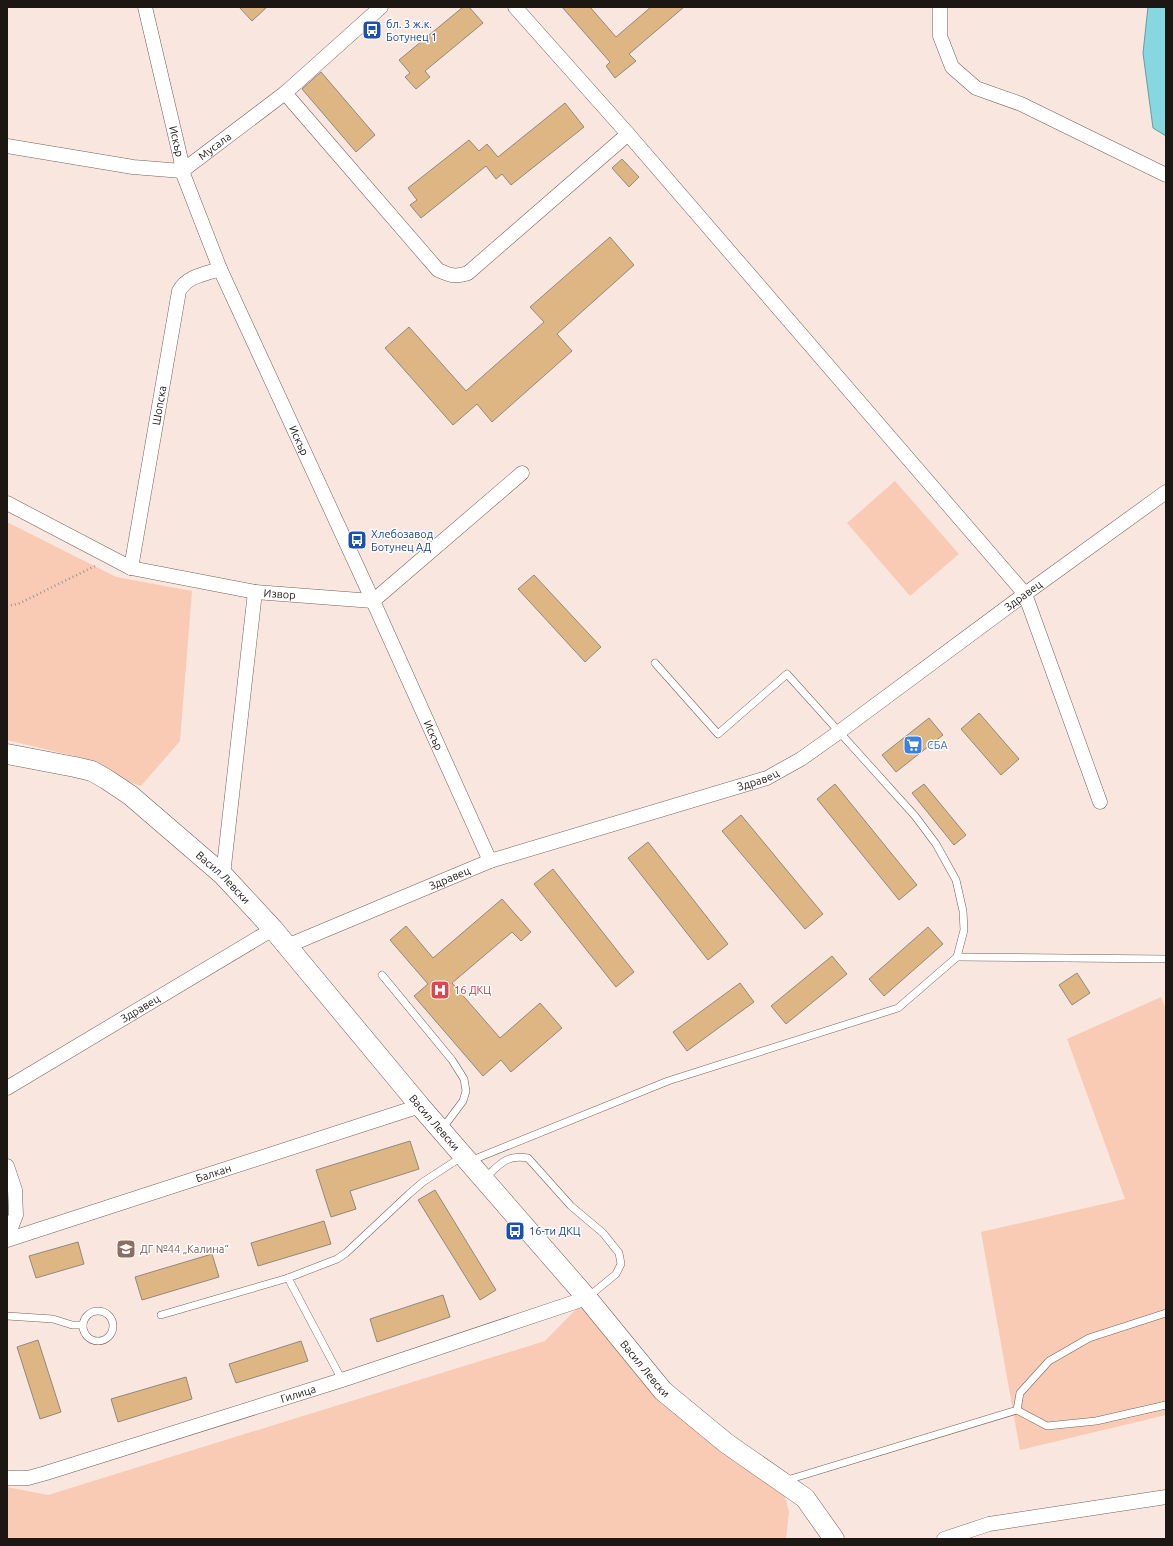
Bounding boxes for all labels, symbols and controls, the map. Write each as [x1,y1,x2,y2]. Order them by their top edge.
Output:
place label: бл. 3 ж.к. Ботунец 1 [386,18,437,43]
bus stop icon: бл. 3 ж.к. Ботунец 1 [361,19,383,41]
street label: Искър [167,125,186,158]
street label: Мусала [196,130,233,162]
street label: Шопска [150,385,168,426]
street label: Искър [287,424,311,457]
place label: Хлебозавод Ботунец АД [371,528,434,553]
bus stop icon: Хлебозавод Ботунец АД [346,529,368,551]
street label: Здравец [1002,578,1045,613]
street label: Извор [263,587,296,601]
street label: Искър [421,718,445,752]
supermarket icon: СБА [902,734,924,756]
place label: СБА [927,739,949,751]
street label: Здравец [736,766,781,793]
street label: Васил Левски [194,849,252,906]
street label: Здравец [427,864,472,892]
hospital icon: 16 ДКЦ [429,979,451,1001]
place label: 16 ДКЦ [454,984,491,996]
street label: Здравец [118,992,162,1025]
street label: Васил Левски [407,1092,462,1153]
street label: Балкан [194,1162,233,1184]
bus stop icon: 16-ти ДКЦ [504,1220,526,1242]
place label: 16-ти ДКЦ [529,1225,581,1237]
school or university icon: ДГ №44 „Калина“ [115,1238,137,1260]
place label: ДГ №44 „Калина“ [140,1243,229,1255]
street label: Васил Левски [618,1338,672,1400]
street label: Гилица [279,1383,317,1405]

